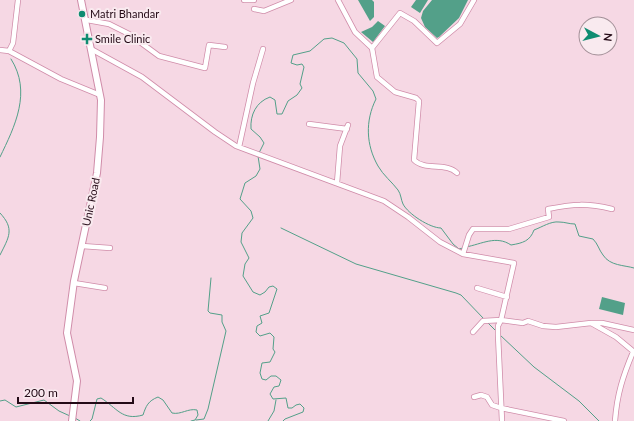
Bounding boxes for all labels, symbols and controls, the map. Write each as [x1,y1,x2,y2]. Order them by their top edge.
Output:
place label: Matri Bhandar [90,7,159,20]
marker: Matri Bhandar [77,9,87,19]
north arrow [578,16,618,56]
place label: Smile Clinic [95,32,150,45]
text: N [601,32,615,42]
marker: Smile Clinic [82,34,92,44]
street label: Unic Road [79,176,102,227]
scale bar [18,379,133,405]
text: 200 m [24,385,58,400]

